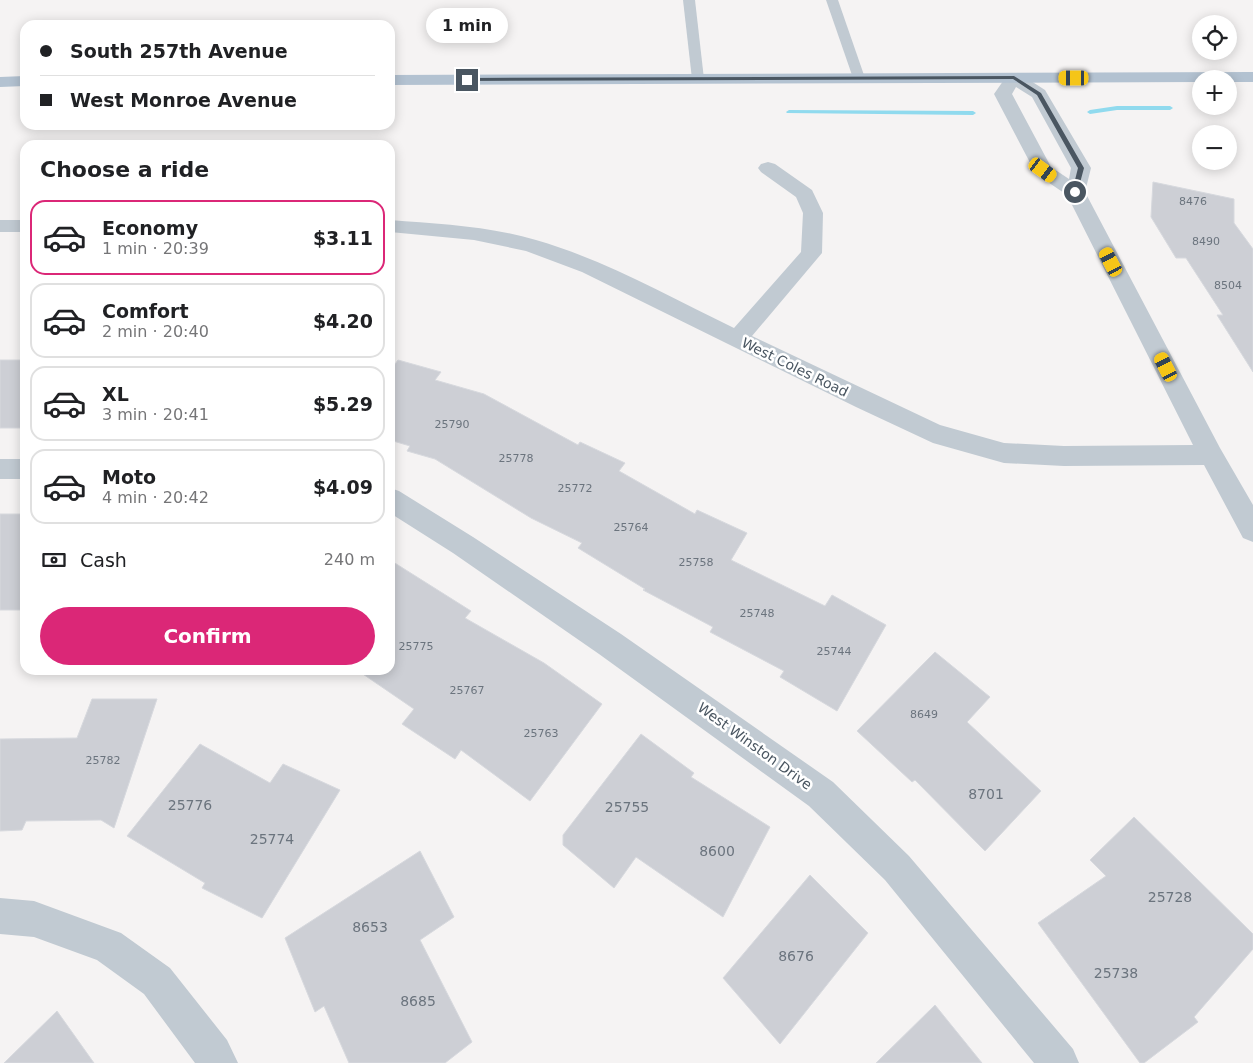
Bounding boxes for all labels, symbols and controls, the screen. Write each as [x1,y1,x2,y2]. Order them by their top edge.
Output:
callout: 1 min [426,8,508,42]
map controls [1192,15,1237,170]
button: locate [1192,15,1237,60]
text: 1 min [442,16,492,35]
text: South 257th Avenue [70,40,288,62]
route end [456,69,478,91]
button: + [1192,70,1237,115]
car [1059,71,1089,86]
text: West Monroe Avenue [70,89,297,111]
button: − [1192,125,1237,170]
car [1026,155,1059,185]
text: Choose a ride [40,157,209,182]
route start [1064,181,1086,203]
house number: 8476 [1179,195,1207,208]
icon: car [42,215,87,260]
text: Economy [102,217,198,239]
text: $3.11 [313,227,373,249]
house number: 8490 [1192,235,1220,248]
text: 1 min · 20:39 [102,239,209,258]
car [1097,245,1124,279]
house number: 8504 [1214,279,1242,292]
icon: car [42,298,87,343]
text: Comfort [102,300,189,322]
text: $4.20 [313,310,373,332]
text: 2 min · 20:40 [102,322,209,341]
street label: West Coles Road [739,334,851,400]
car [1152,350,1179,384]
icon: car [42,381,87,426]
text: XL [102,383,129,405]
text: $5.29 [313,393,373,415]
text: 3 min · 20:41 [102,405,209,424]
house number: 25790 [435,418,470,431]
house number: 25778 [499,452,534,465]
icon: car [42,464,87,509]
text: Moto [102,466,156,488]
text: $4.09 [313,476,373,498]
house number: 25772 [558,482,593,495]
text: 4 min · 20:42 [102,488,209,507]
house number: 25764 [614,521,649,534]
icon: cash [40,546,68,574]
text: Cash [80,549,127,571]
text: 240 m [324,550,375,569]
house number: 25758 [679,556,714,569]
button: Confirm [40,607,375,665]
house number: 25748 [740,607,775,620]
house number: 25775 [399,640,434,653]
house number: 25744 [817,645,852,658]
house number: 25767 [450,684,485,697]
street label: West Winston Drive [695,699,815,793]
house number: 8649 [910,708,938,721]
house number: 25763 [524,727,559,740]
house number: 25782 [86,754,121,767]
house number: 8701 [968,786,1004,802]
house number: 25776 [168,797,212,813]
house number: 25755 [605,799,649,815]
house number: 25774 [250,831,294,847]
house number: 8600 [699,843,735,859]
house number: 25728 [1148,889,1192,905]
house number: 8653 [352,919,388,935]
house number: 8676 [778,948,814,964]
house number: 25738 [1094,965,1138,981]
house number: 8685 [400,993,436,1009]

